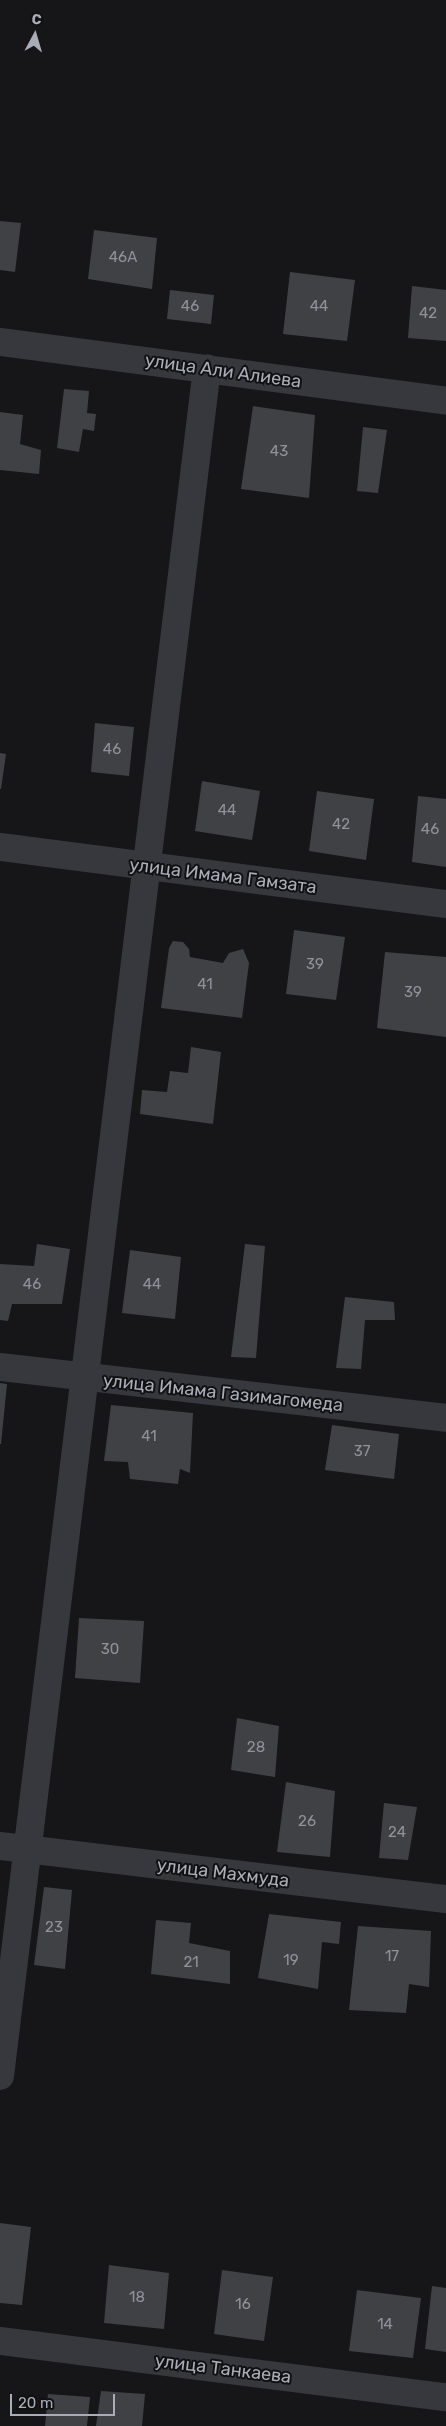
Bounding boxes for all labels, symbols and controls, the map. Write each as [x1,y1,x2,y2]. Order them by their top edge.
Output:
north arrow [10,10,60,60]
text: С [31,11,42,29]
house number: 46А [109,249,137,267]
house number: 46 [181,298,199,316]
house number: 44 [310,298,328,316]
house number: 42 [419,305,437,323]
street label: улица Али Алиева [143,349,303,393]
house number: 43 [270,443,288,461]
house number: 46 [103,741,121,759]
house number: 44 [218,802,236,820]
house number: 42 [332,816,350,834]
house number: 46 [421,821,439,839]
street label: улица Имама Гамзата [128,854,318,898]
house number: 39 [306,956,324,974]
house number: 41 [197,976,213,994]
house number: 39 [404,984,422,1002]
house number: 46 [23,1276,41,1294]
house number: 44 [143,1276,161,1294]
street label: улица Имама Газимагомеда [102,1370,344,1416]
house number: 41 [141,1428,157,1446]
house number: 37 [354,1443,370,1461]
house number: 30 [101,1641,119,1659]
house number: 28 [247,1739,265,1757]
house number: 26 [298,1813,316,1831]
house number: 24 [388,1824,406,1842]
street label: улица Махмуда [156,1854,290,1892]
house number: 23 [45,1919,63,1937]
house number: 17 [385,1948,399,1966]
house number: 19 [283,1952,299,1970]
house number: 21 [183,1954,199,1972]
house number: 18 [129,2289,145,2307]
house number: 16 [235,2296,251,2314]
house number: 14 [377,2316,393,2334]
street label: улица Танкаева [154,2350,292,2388]
scale bar [12,2384,118,2416]
text: 20 m [18,2394,53,2412]

